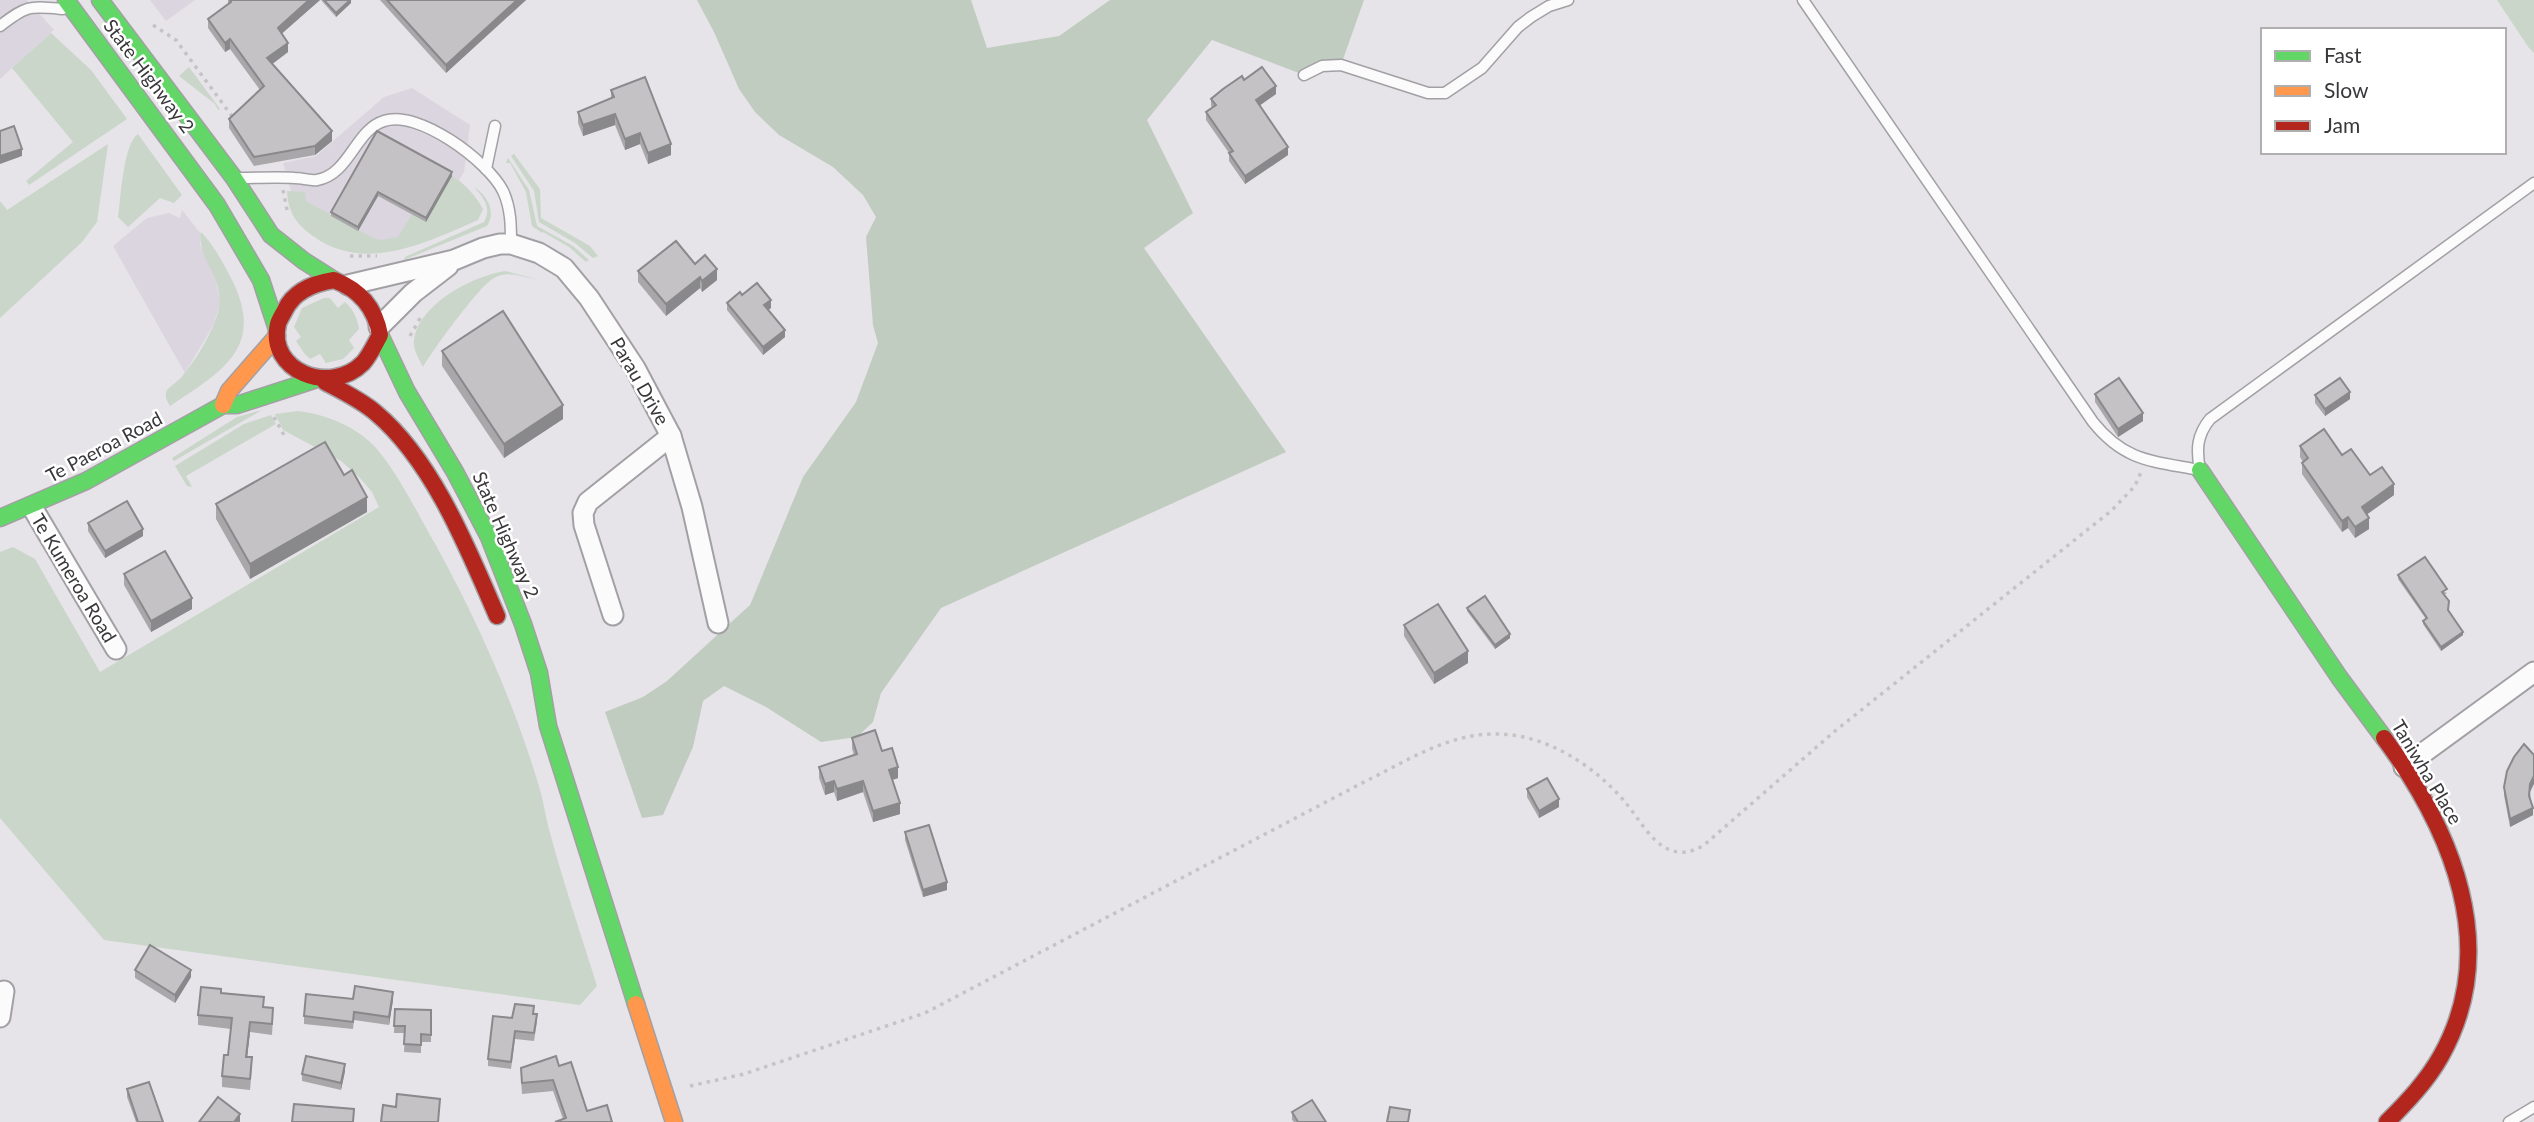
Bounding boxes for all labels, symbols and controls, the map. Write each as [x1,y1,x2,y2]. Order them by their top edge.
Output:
street label: State Highway 2 [99,14,200,137]
legend [2261,28,2506,154]
text: Fast [2324,42,2362,67]
text: Slow [2324,77,2369,102]
text: Jam [2324,112,2360,137]
street label: Parau Drive [606,333,675,429]
street label: Te Paeroa Road [42,406,166,487]
street label: State Highway 2 [468,468,545,602]
street label: Te Kumeroa Road [27,509,122,646]
street label: Taniwha Place [2387,715,2468,828]

